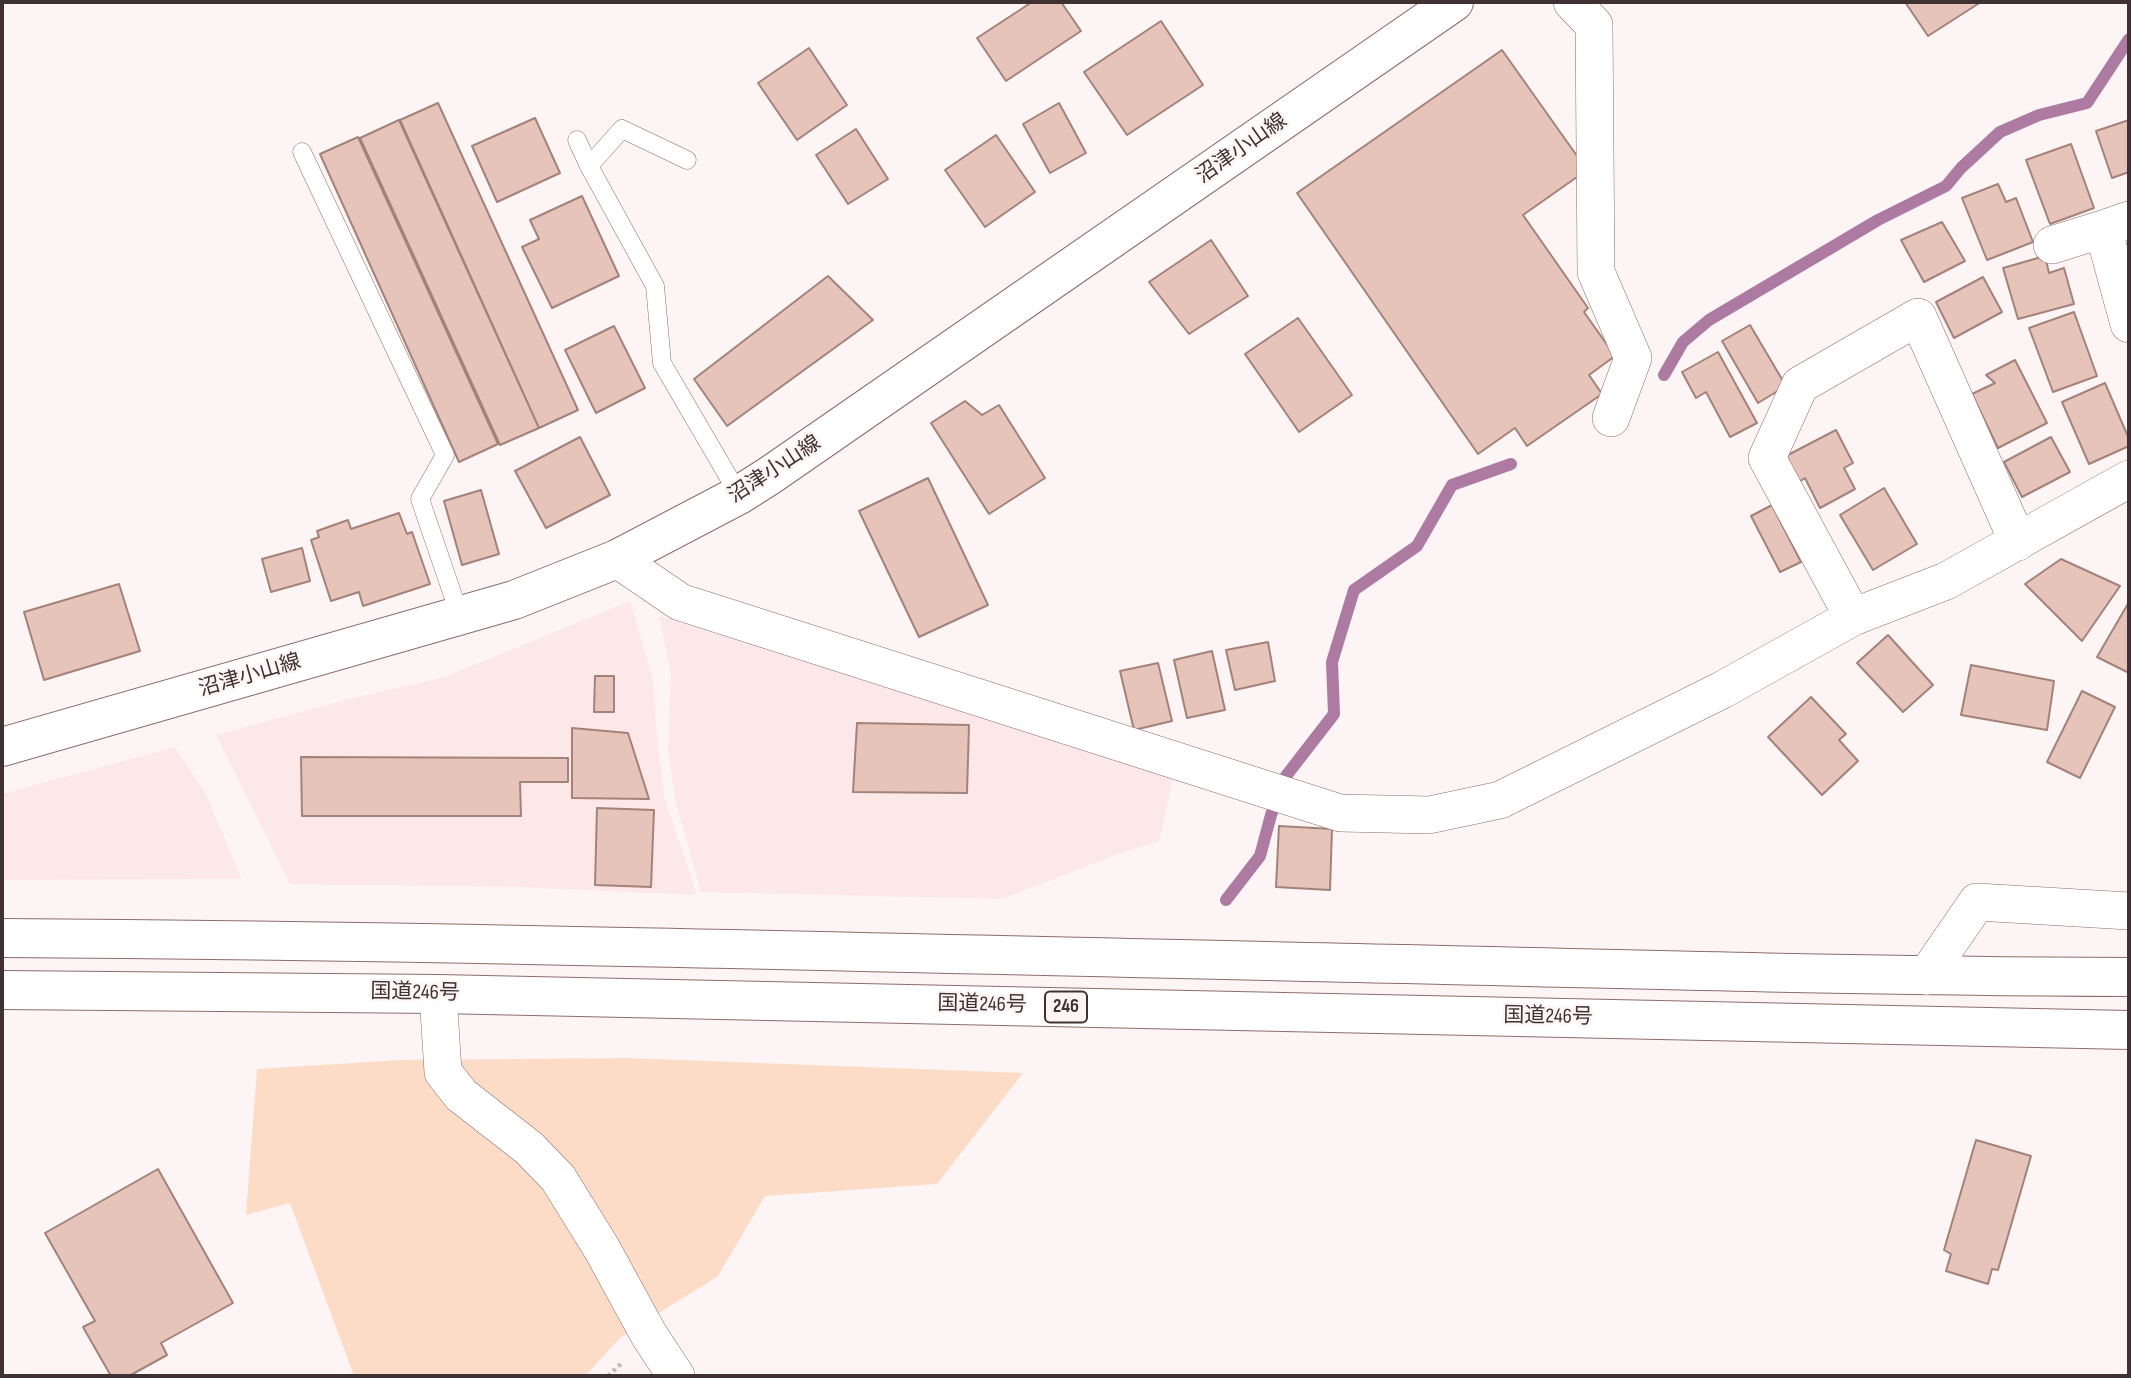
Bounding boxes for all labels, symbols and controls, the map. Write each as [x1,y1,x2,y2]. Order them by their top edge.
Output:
street label: 沼津小山線 [1192,109,1292,189]
street label: 沼津小山線 [724,431,826,509]
street label: 沼津小山線 [196,649,304,703]
street label: 国道246号 [370,980,460,1006]
street label: 国道246号 [937,992,1027,1018]
road number: 246 [1045,992,1087,1023]
street label: 国道246号 [1503,1004,1593,1030]

